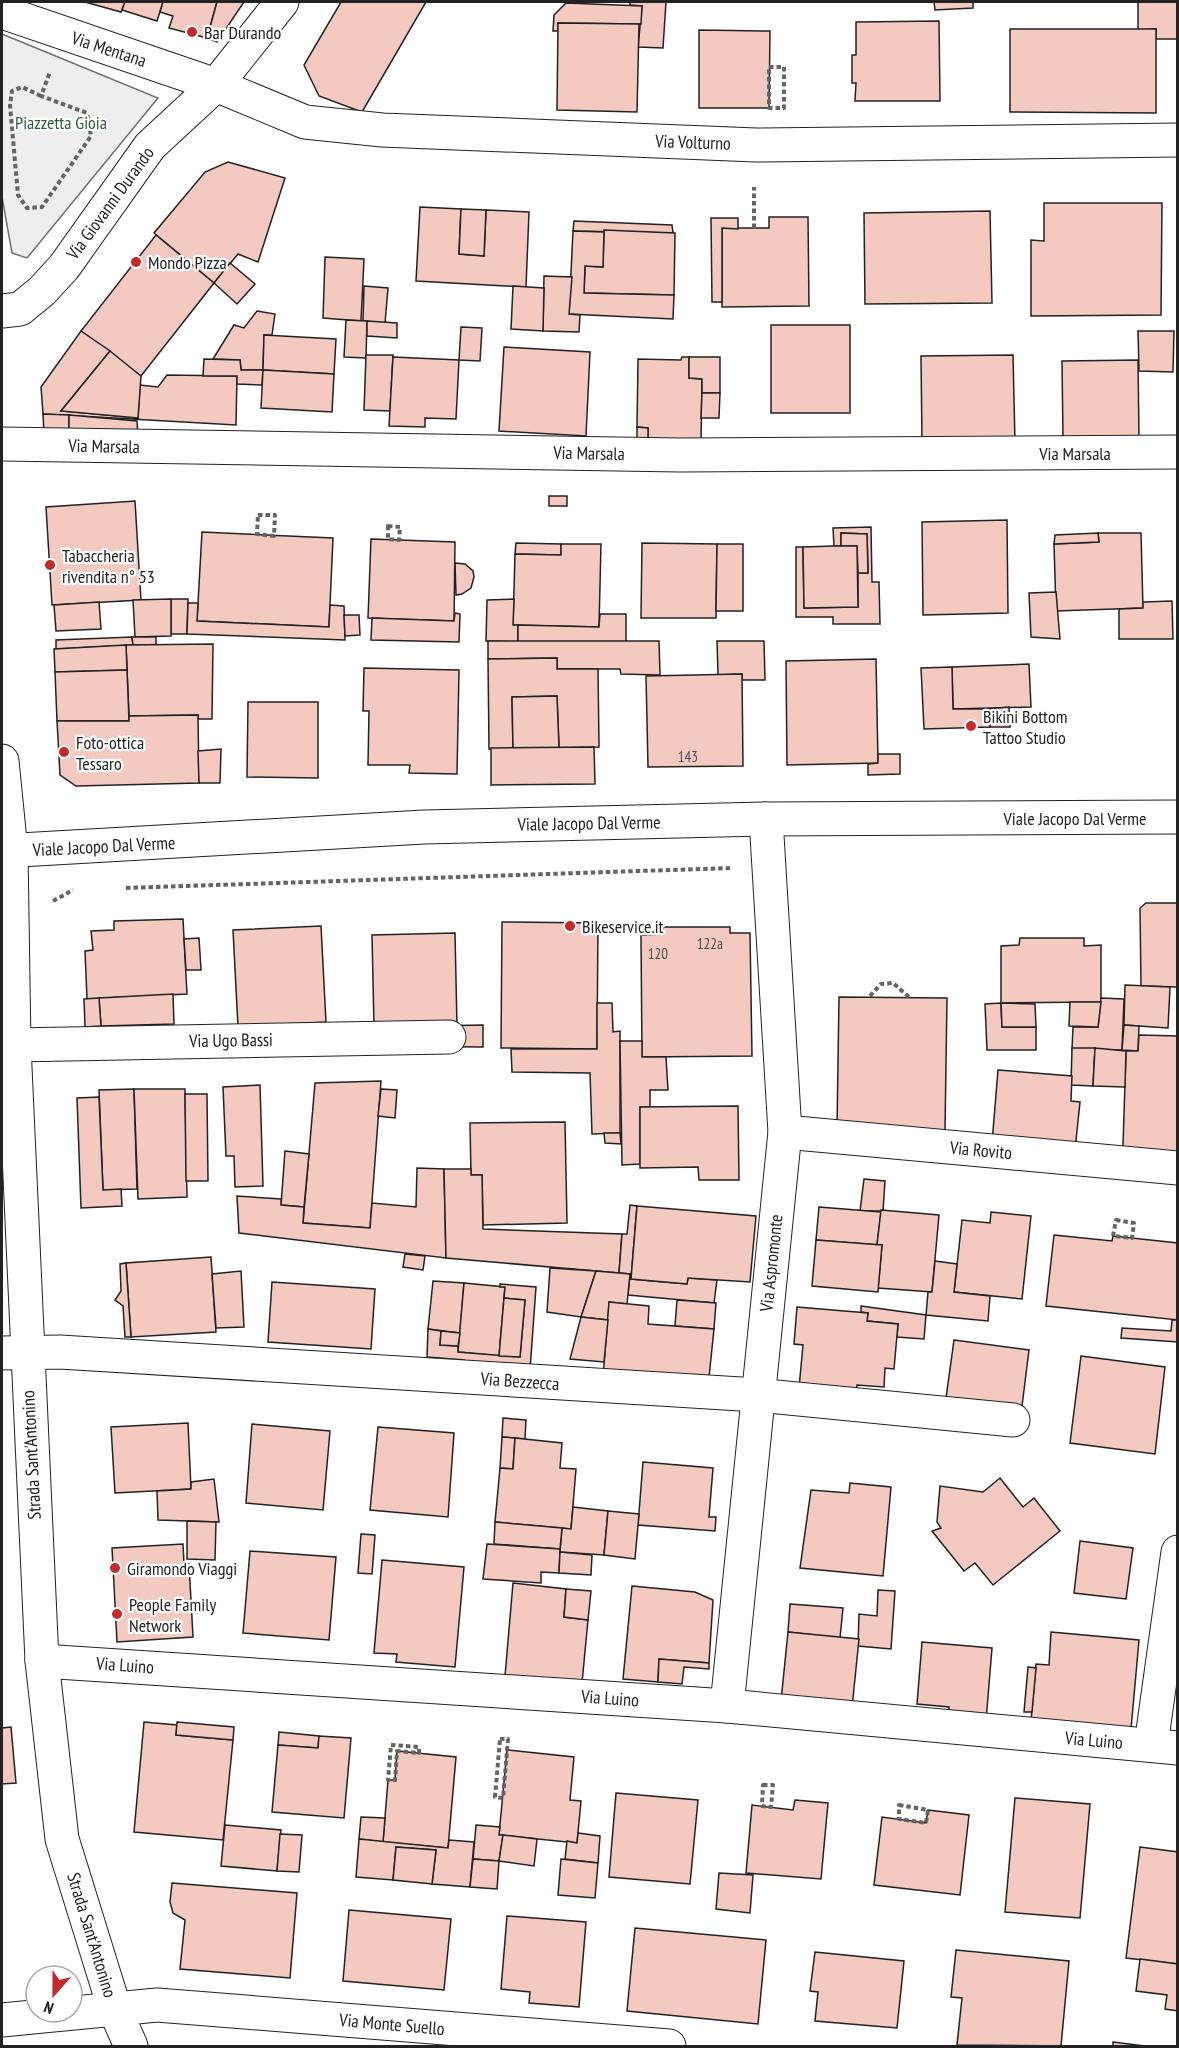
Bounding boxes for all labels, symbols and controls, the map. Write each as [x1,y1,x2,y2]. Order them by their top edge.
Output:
place label: Bar Durando [204,21,282,44]
marker: Bar Durando [185,25,199,39]
street label: Via Mentana [68,26,149,72]
park label: Piazzetta Gioia [15,111,107,134]
street label: Via Volturno [654,129,731,155]
street label: Via Giovanni Durando [61,142,159,265]
place label: Mondo Pizza [148,251,227,274]
marker: Mondo Pizza [129,255,143,269]
street label: Via Marsala [67,434,140,458]
street label: Via Marsala [552,441,625,465]
street label: Via Marsala [1038,442,1111,465]
place label: Tabaccheria rivendita n° 53 [62,544,155,588]
marker: Tabaccheria rivendita n° 53 [43,558,57,572]
place label: Bikini Bottom Tattoo Studio [983,705,1067,749]
marker: Bikini Bottom Tattoo Studio [964,719,978,733]
place label: Foto-ottica Tessaro [76,731,144,775]
marker: Foto-ottica Tessaro [57,745,71,759]
house number: 143 [678,747,698,766]
street label: Viale Jacopo Dal Verme [1003,807,1146,830]
street label: Viale Jacopo Dal Verme [516,810,661,836]
street label: Viale Jacopo Dal Verme [31,831,176,861]
place label: Bikeservice.it [582,915,664,938]
marker: Bikeservice.it [563,919,577,933]
house number: 122a [697,934,723,953]
house number: 120 [648,944,668,963]
street label: Via Ugo Bassi [188,1028,273,1052]
street label: Via Rovito [948,1136,1013,1164]
street label: Via Aspromonte [754,1213,788,1314]
street label: Via Bezzecca [479,1367,560,1395]
street label: Strada Sant'Antonino [16,1390,46,1520]
place label: Giramondo Viaggi [127,1557,237,1580]
marker: Giramondo Viaggi [108,1561,122,1575]
place label: People Family Network [129,1593,216,1637]
marker: People Family Network [110,1607,124,1621]
street label: Via Luino [94,1651,155,1679]
street label: Via Luino [579,1684,640,1712]
street label: Via Luino [1063,1726,1124,1754]
street label: Strada Sant'Antonino [62,1870,122,2000]
north arrow [24,1964,84,2024]
text: N [41,1997,56,2019]
street label: Via Monte Suello [337,2008,446,2040]

